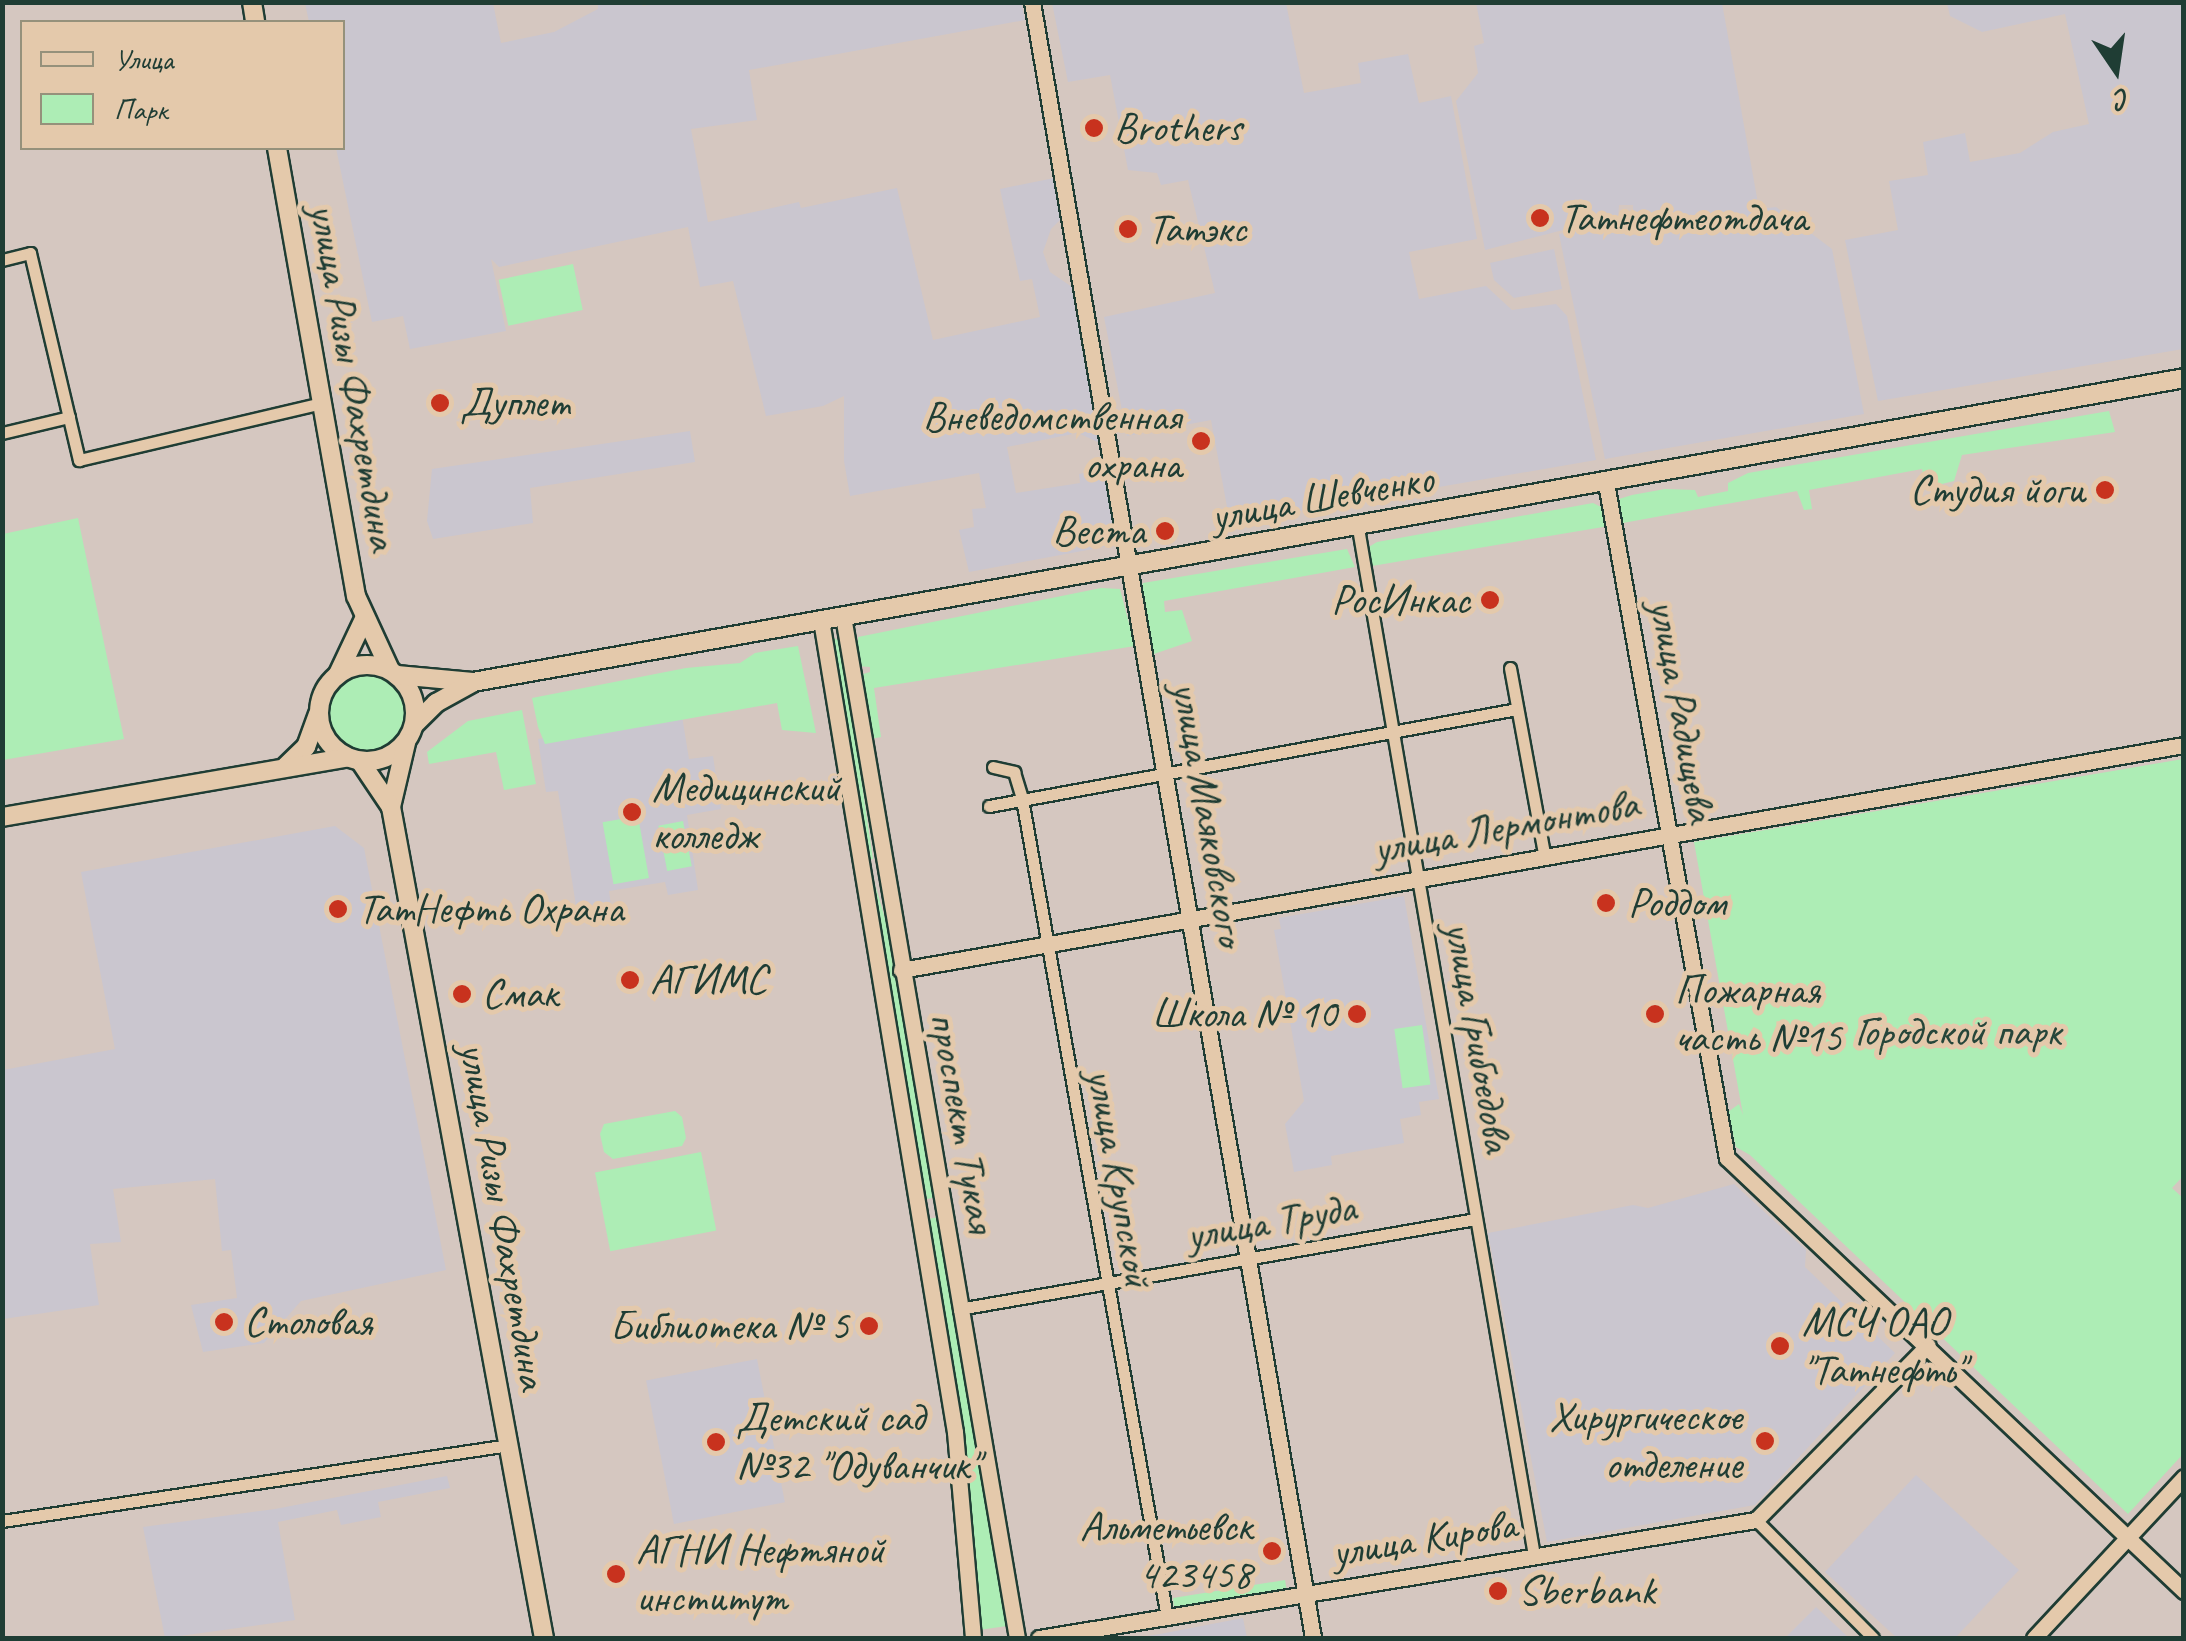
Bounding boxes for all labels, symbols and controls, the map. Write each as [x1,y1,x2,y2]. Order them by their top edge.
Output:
legend [20,20,345,150]
north arrow [2066,20,2166,120]
text: Улица [114,40,173,78]
text: С [2112,81,2133,118]
text: Парк [114,90,168,128]
place label: Brothers [1114,103,1242,153]
marker: Brothers [1083,117,1105,139]
place label: Татнефтеотдача [1560,193,1807,243]
street label: улица Ризы Фахретдина [298,202,408,552]
place label: Татэкс [1148,204,1246,254]
marker: Татнефтеотдача [1529,207,1551,229]
marker: Татэкс [1117,218,1139,240]
place label: Дуплет [460,378,570,428]
marker: Дуплет [429,392,451,414]
place label: Вневедомственная охрана [923,392,1181,491]
marker: Вневедомственная охрана [1190,430,1212,452]
street label: улица Шевченко [1206,454,1438,542]
place label: Студия йоги [1910,465,2085,515]
marker: Студия йоги [2094,479,2116,501]
place label: Веста [1052,506,1145,556]
marker: Веста [1154,520,1176,542]
place label: РосИнкас [1331,575,1470,625]
marker: РосИнкас [1479,589,1501,611]
street label: улица Радищева [1637,593,1727,829]
street label: улица Маяковского [1160,678,1256,950]
place label: Медицинский колледж [652,763,840,861]
street label: улица Лермонтова [1370,779,1642,875]
marker: Медицинский колледж [621,801,643,823]
place label: Роддом [1628,878,1725,928]
place label: ТатНефть Охрана [358,884,625,934]
marker: Роддом [1593,890,1619,916]
marker: ТатНефть Охрана [327,898,349,920]
street label: улица Грибоедова [1433,919,1523,1155]
place label: АГИМС [650,955,767,1005]
place label: Пожарная часть №15 [1675,965,1842,1064]
place label: Смак [482,969,558,1019]
marker: АГИМС [619,969,641,991]
marker: Смак [451,983,473,1005]
place label: Школа № 10 [1152,989,1337,1039]
marker: Школа № 10 [1346,1003,1368,1025]
marker: Пожарная часть №15 [1644,1003,1666,1025]
park label: Городской парк [1855,1007,2061,1057]
street label: проспект Тукая [918,1010,1006,1234]
street label: улица Ризы Фахретдина [448,1041,558,1391]
street label: улица Крупской [1075,1064,1163,1292]
street label: улица Труда [1185,1183,1357,1261]
place label: Столовая [244,1297,373,1347]
place label: МСЧ ОАО "Татнефть" [1802,1297,1965,1395]
place label: Библиотека № 5 [610,1301,849,1351]
marker: Столовая [213,1311,235,1333]
marker: Библиотека № 5 [858,1315,880,1337]
marker: МСЧ ОАО "Татнефть" [1767,1333,1793,1359]
place label: Хирургическое отделение [1549,1392,1742,1490]
place label: Детский сад №32 "Одуванчик" [736,1393,979,1492]
marker: Хирургическое отделение [1752,1428,1778,1454]
marker: Детский сад №32 "Одуванчик" [705,1431,727,1453]
street label: улица Кирова [1329,1500,1519,1578]
place label: Альметьевск 423458 [1080,1502,1252,1600]
place label: АГНИ Нефтяной институт [636,1525,885,1624]
marker: Альметьевск 423458 [1261,1540,1283,1562]
marker: АГНИ Нефтяной институт [605,1563,627,1585]
place label: Sberbank [1518,1566,1655,1616]
marker: Sberbank [1487,1580,1509,1602]

